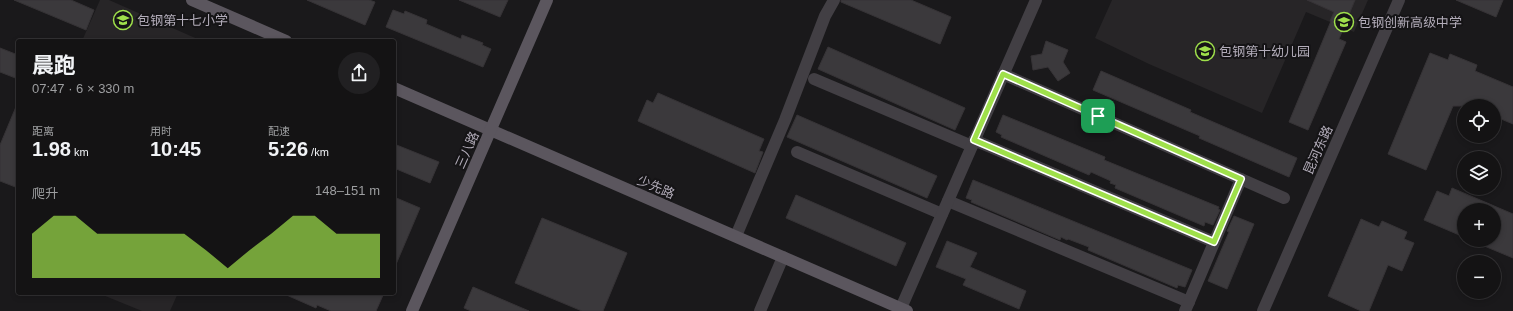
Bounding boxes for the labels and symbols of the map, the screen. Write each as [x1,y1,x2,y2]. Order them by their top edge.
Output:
school or university icon: 包钢第十七小学 [112,9,134,31]
school or university icon: 包钢创新高级中学 [1333,11,1355,33]
place label: 包钢第十七小学 [137,13,228,28]
place label: 包钢创新高级中学 [1358,15,1462,30]
school or university icon: 包钢第十幼儿园 [1194,40,1216,62]
place label: 包钢第十幼儿园 [1219,44,1310,59]
pin [1081,99,1115,133]
street label: 昆河东路 [1301,123,1335,177]
street label: 三八路 [452,129,482,171]
street label: 少先路 [635,172,677,202]

